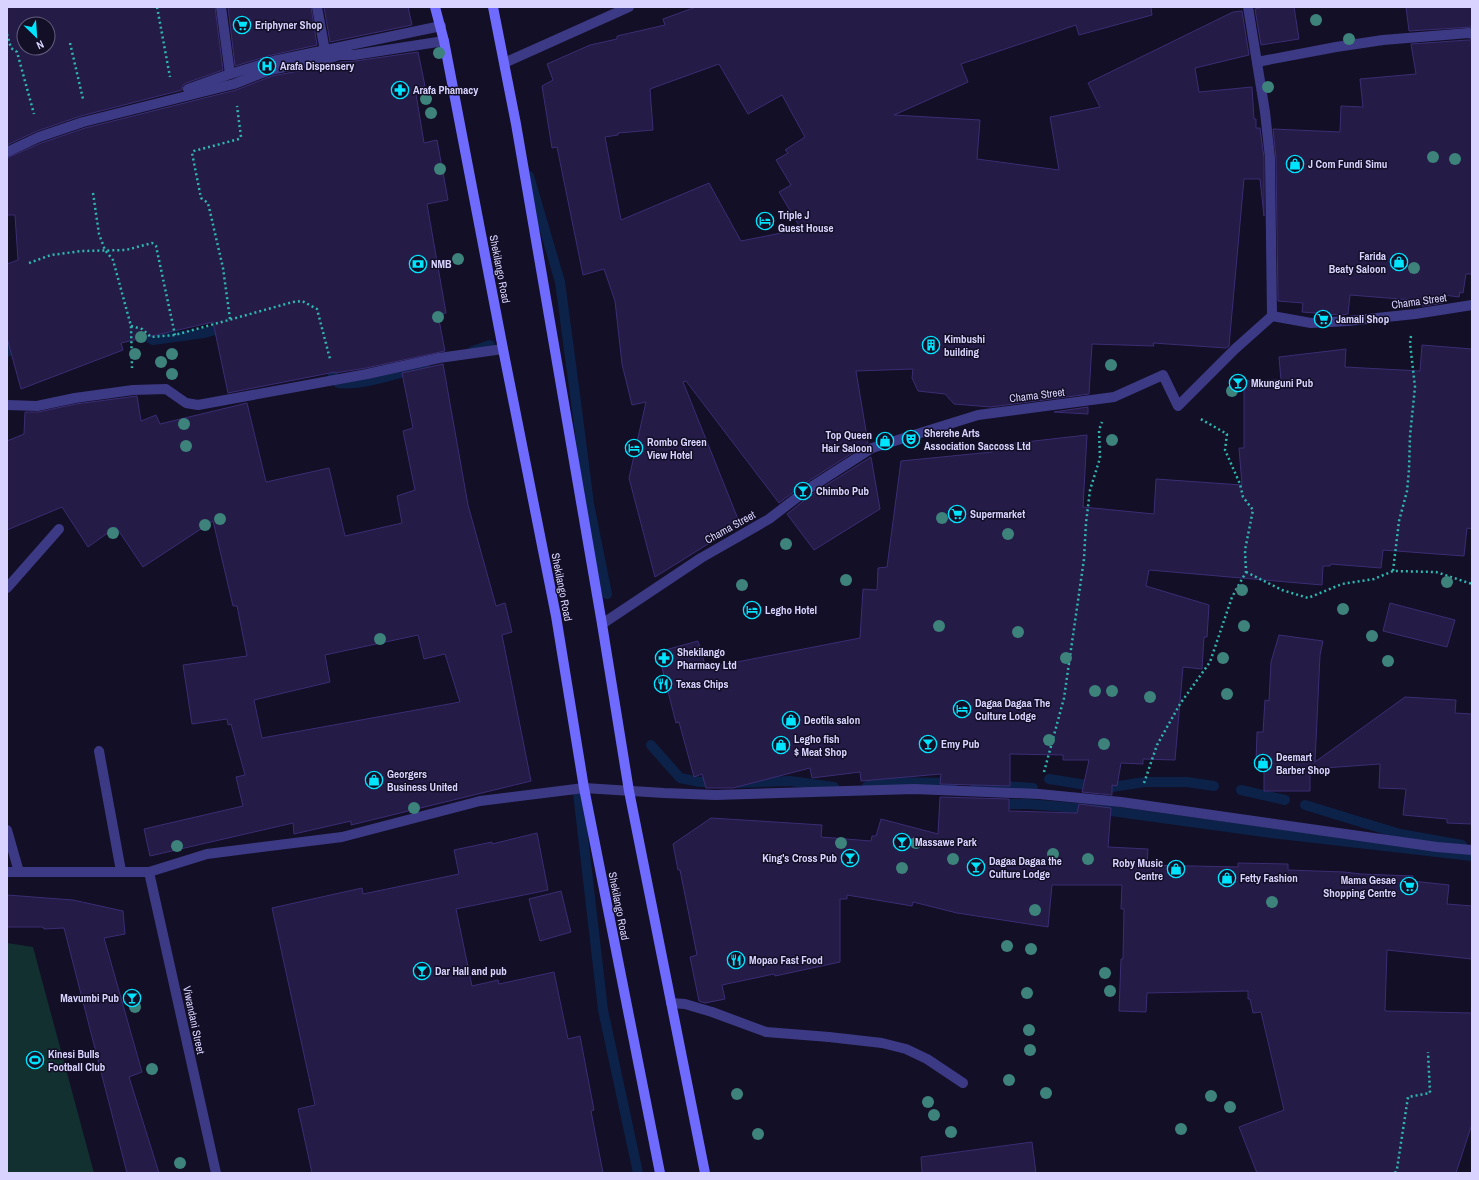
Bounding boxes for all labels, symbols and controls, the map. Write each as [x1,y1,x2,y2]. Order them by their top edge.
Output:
supermarket icon: Eriphyner Shop [232,15,252,35]
north arrow [16,16,56,56]
place label: Eriphyner Shop [255,18,323,32]
text: N [34,37,46,53]
hospital icon: Arafa Dispensery [257,56,277,76]
place label: Arafa Dispensery [280,59,354,73]
pharmacy icon: Arafa Phamacy [390,80,410,100]
place label: Arafa Phamacy [413,83,478,97]
shop icon: J Com Fundi Simu [1285,154,1305,174]
place label: J Com Fundi Simu [1308,157,1387,171]
place label: Triple J Guest House [778,208,834,235]
hotel icon: Triple J Guest House [755,211,775,231]
street label: Shekilango Road [487,234,513,304]
place label: Farida Beaty Saloon [1329,249,1386,276]
shop icon: Farida Beaty Saloon [1389,252,1409,272]
bank icon: NMB [408,254,428,274]
place label: NMB [431,257,452,271]
street label: Chama Street [1390,290,1448,312]
supermarket icon: Jamali Shop [1313,309,1333,329]
place label: Jamali Shop [1336,312,1390,326]
place label: Kimbushi building [944,332,985,359]
building icon: Kimbushi building [921,335,941,355]
bar icon: Mkunguni Pub [1228,373,1248,393]
place label: Mkunguni Pub [1251,376,1314,390]
street label: Chama Street [1009,385,1066,405]
place label: Sherehe Arts Association Saccoss Ltd [924,426,1031,453]
place label: Top Queen Hair Saloon [822,428,872,455]
theatre icon: Sherehe Arts Association Saccoss Ltd [901,429,921,449]
shop icon: Top Queen Hair Saloon [875,431,895,451]
place label: Rombo Green View Hotel [647,435,707,462]
hotel icon: Rombo Green View Hotel [624,438,644,458]
bar icon: Chimbo Pub [793,481,813,501]
place label: Chimbo Pub [816,484,870,498]
supermarket icon: Supermarket [947,504,967,524]
street label: Chama Street [702,507,758,547]
place label: Supermarket [970,507,1025,521]
street label: Shekilango Road [549,552,575,622]
hotel icon: Legho Hotel [742,600,762,620]
place label: Legho Hotel [765,603,817,617]
place label: Shekilango Pharmacy Ltd [677,645,737,672]
pharmacy icon: Shekilango Pharmacy Ltd [654,648,674,668]
restaurant icon: Texas Chips [653,674,673,694]
place label: Texas Chips [676,677,728,691]
place label: Dagaa Dagaa The Culture Lodge [975,696,1050,723]
hotel icon: Dagaa Dagaa The Culture Lodge [952,699,972,719]
shop icon: Deotila salon [781,710,801,730]
place label: Deotila salon [804,713,860,727]
place label: Legho fish $ Meat Shop [794,732,848,759]
bar icon: Emy Pub [918,734,938,754]
shop icon: Legho fish $ Meat Shop [771,735,791,755]
place label: Emy Pub [941,737,980,751]
place label: Deemart Barber Shop [1276,750,1331,777]
shop icon: Deemart Barber Shop [1253,753,1273,773]
place label: Georgers Business United [387,767,458,794]
shop icon: Georgers Business United [364,770,384,790]
bar icon: Massawe Park [892,832,912,852]
place label: Massawe Park [915,835,978,849]
bar icon: King's Cross Pub [840,848,860,868]
place label: King's Cross Pub [762,851,837,865]
place label: Dagaa Dagaa the Culture Lodge [989,854,1062,881]
place label: Roby Music Centre [1112,856,1163,883]
bar icon: Dagaa Dagaa the Culture Lodge [966,857,986,877]
shop icon: Roby Music Centre [1166,859,1186,879]
shop icon: Fetty Fashion [1217,868,1237,888]
street label: Shekilango Road [606,871,632,941]
place label: Fetty Fashion [1240,871,1298,885]
place label: Mama Gesae Shopping Centre [1323,873,1396,900]
supermarket icon: Mama Gesae Shopping Centre [1399,876,1419,896]
restaurant icon: Mopao Fast Food [726,950,746,970]
place label: Mopao Fast Food [749,953,823,967]
bar icon: Dar Hall and pub [412,961,432,981]
place label: Dar Hall and pub [435,964,507,978]
street label: Viwandani Street [180,985,208,1056]
bar icon: Mavumbi Pub [122,988,142,1008]
place label: Mavumbi Pub [60,991,119,1005]
place label: Kinesi Bulls Football Club [48,1047,106,1074]
sports icon: Kinesi Bulls Football Club [25,1050,45,1070]

